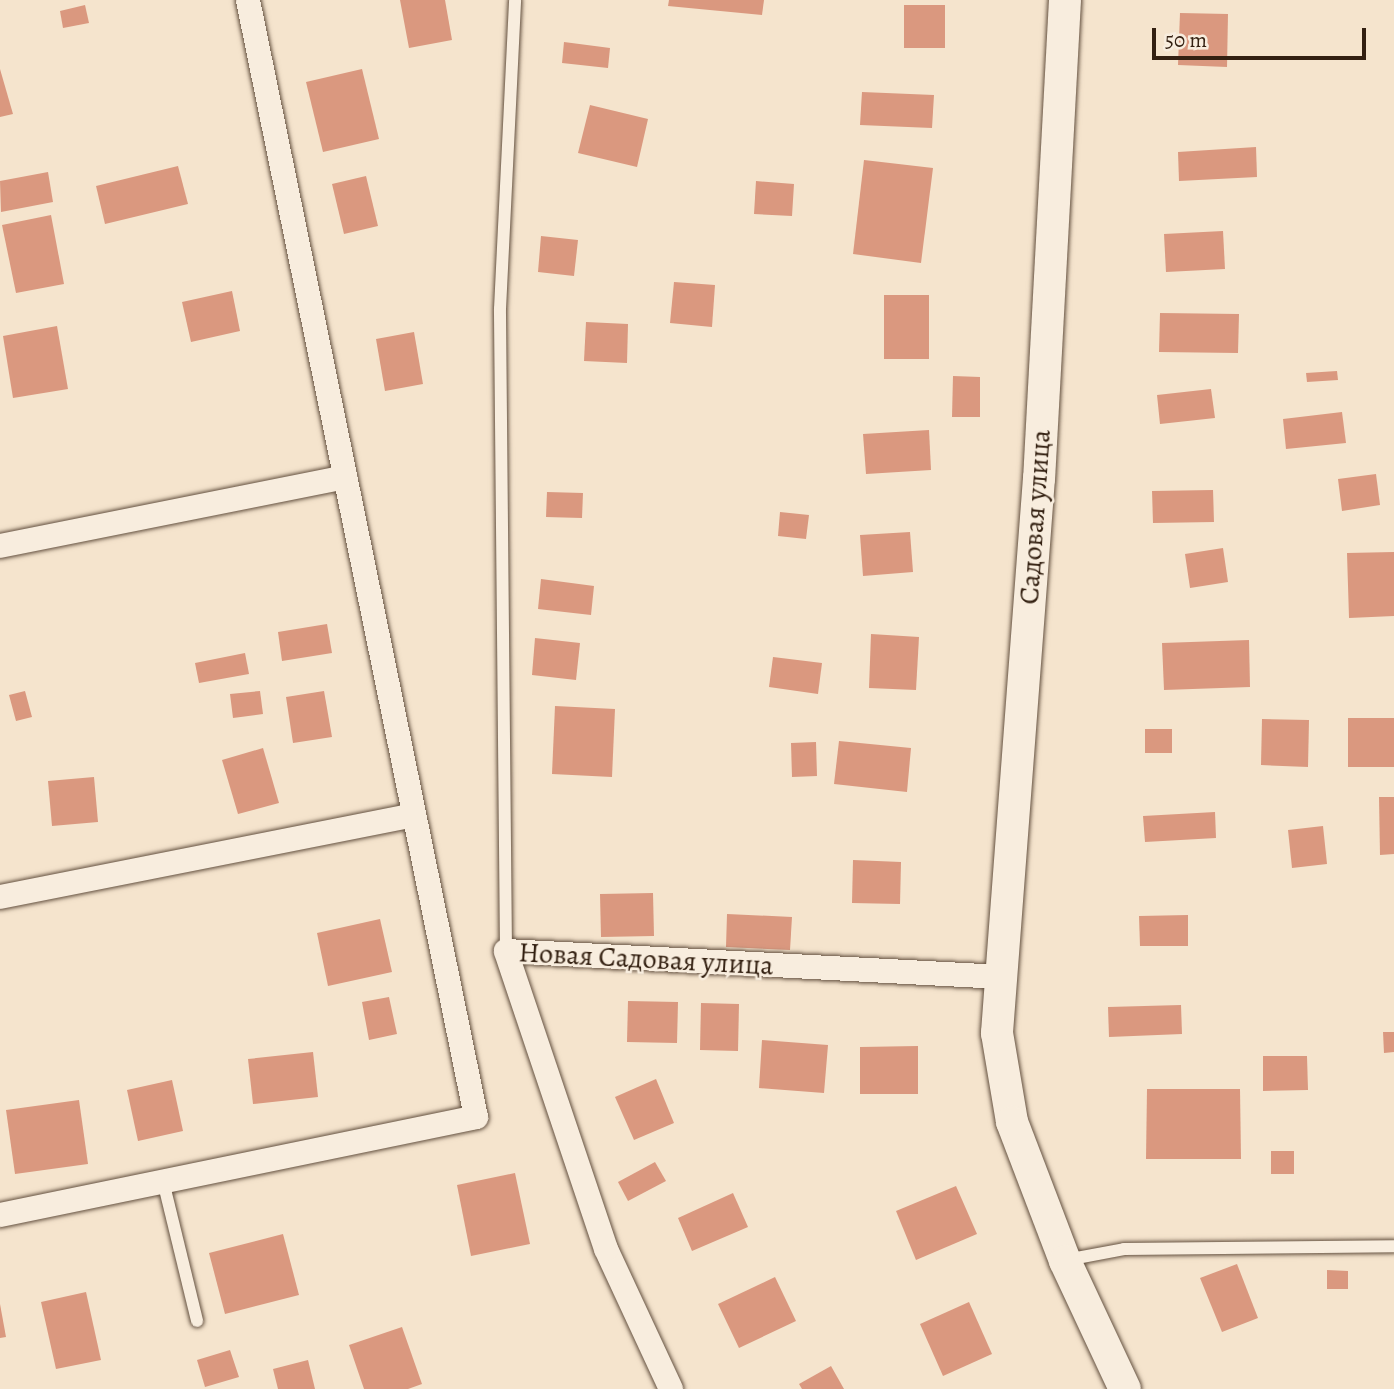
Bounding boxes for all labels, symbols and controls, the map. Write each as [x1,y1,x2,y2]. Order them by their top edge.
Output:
scale bar [1156,14,1370,58]
text: 50 m [1165,26,1207,54]
street label: Садовая улица [1012,428,1058,606]
street label: Новая Садовая улица [518,936,774,982]

